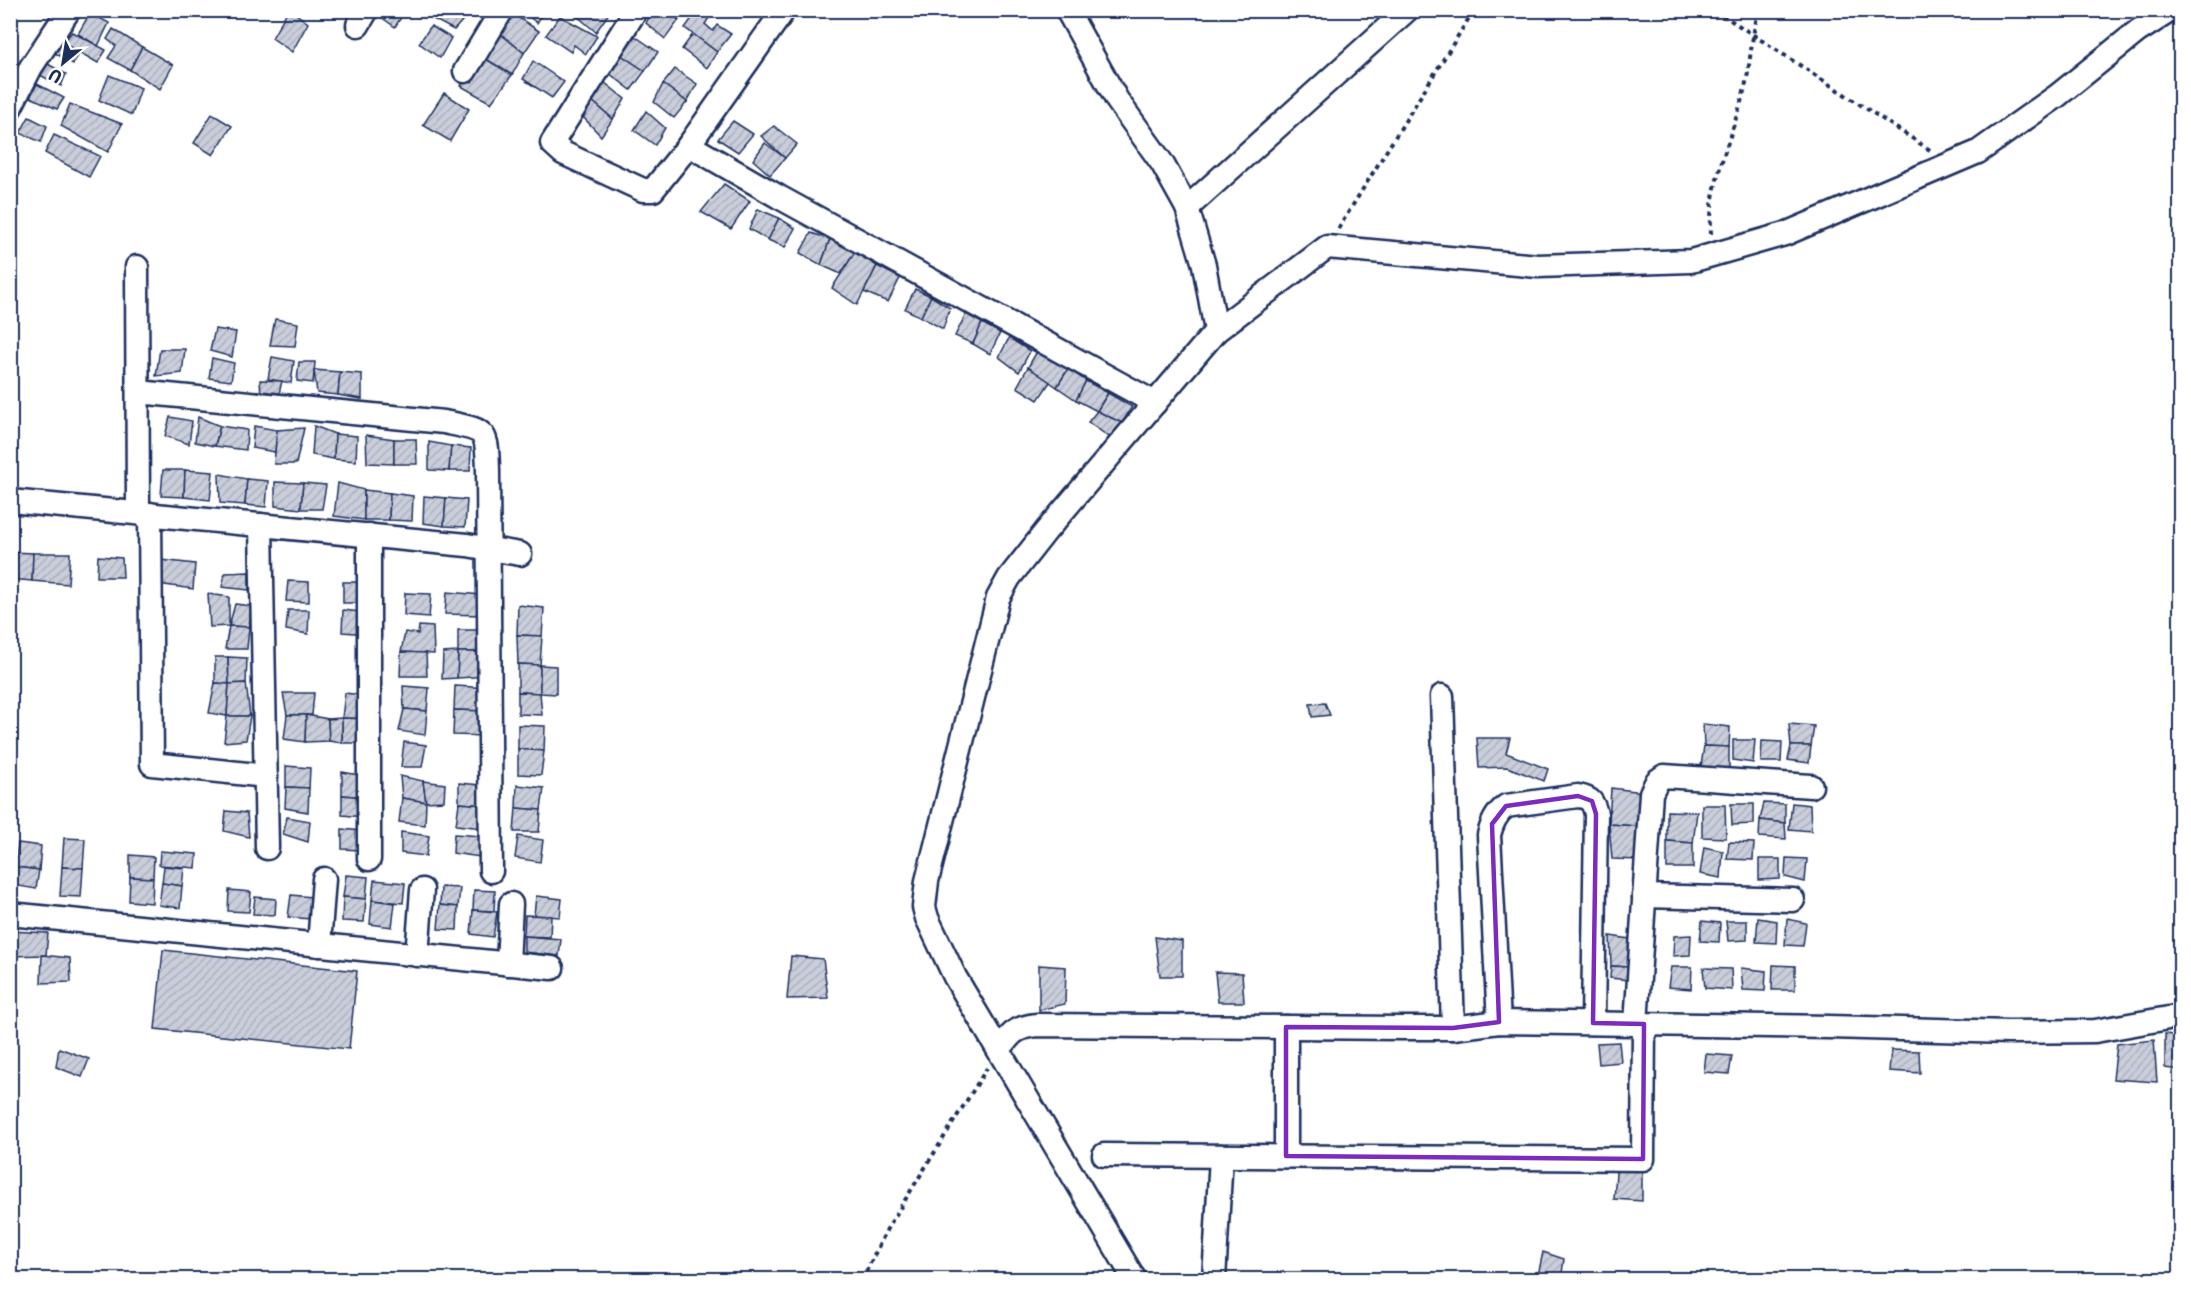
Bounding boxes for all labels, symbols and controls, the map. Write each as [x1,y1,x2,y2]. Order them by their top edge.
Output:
north arrow [33,33,93,93]
text: U [44,63,66,90]

